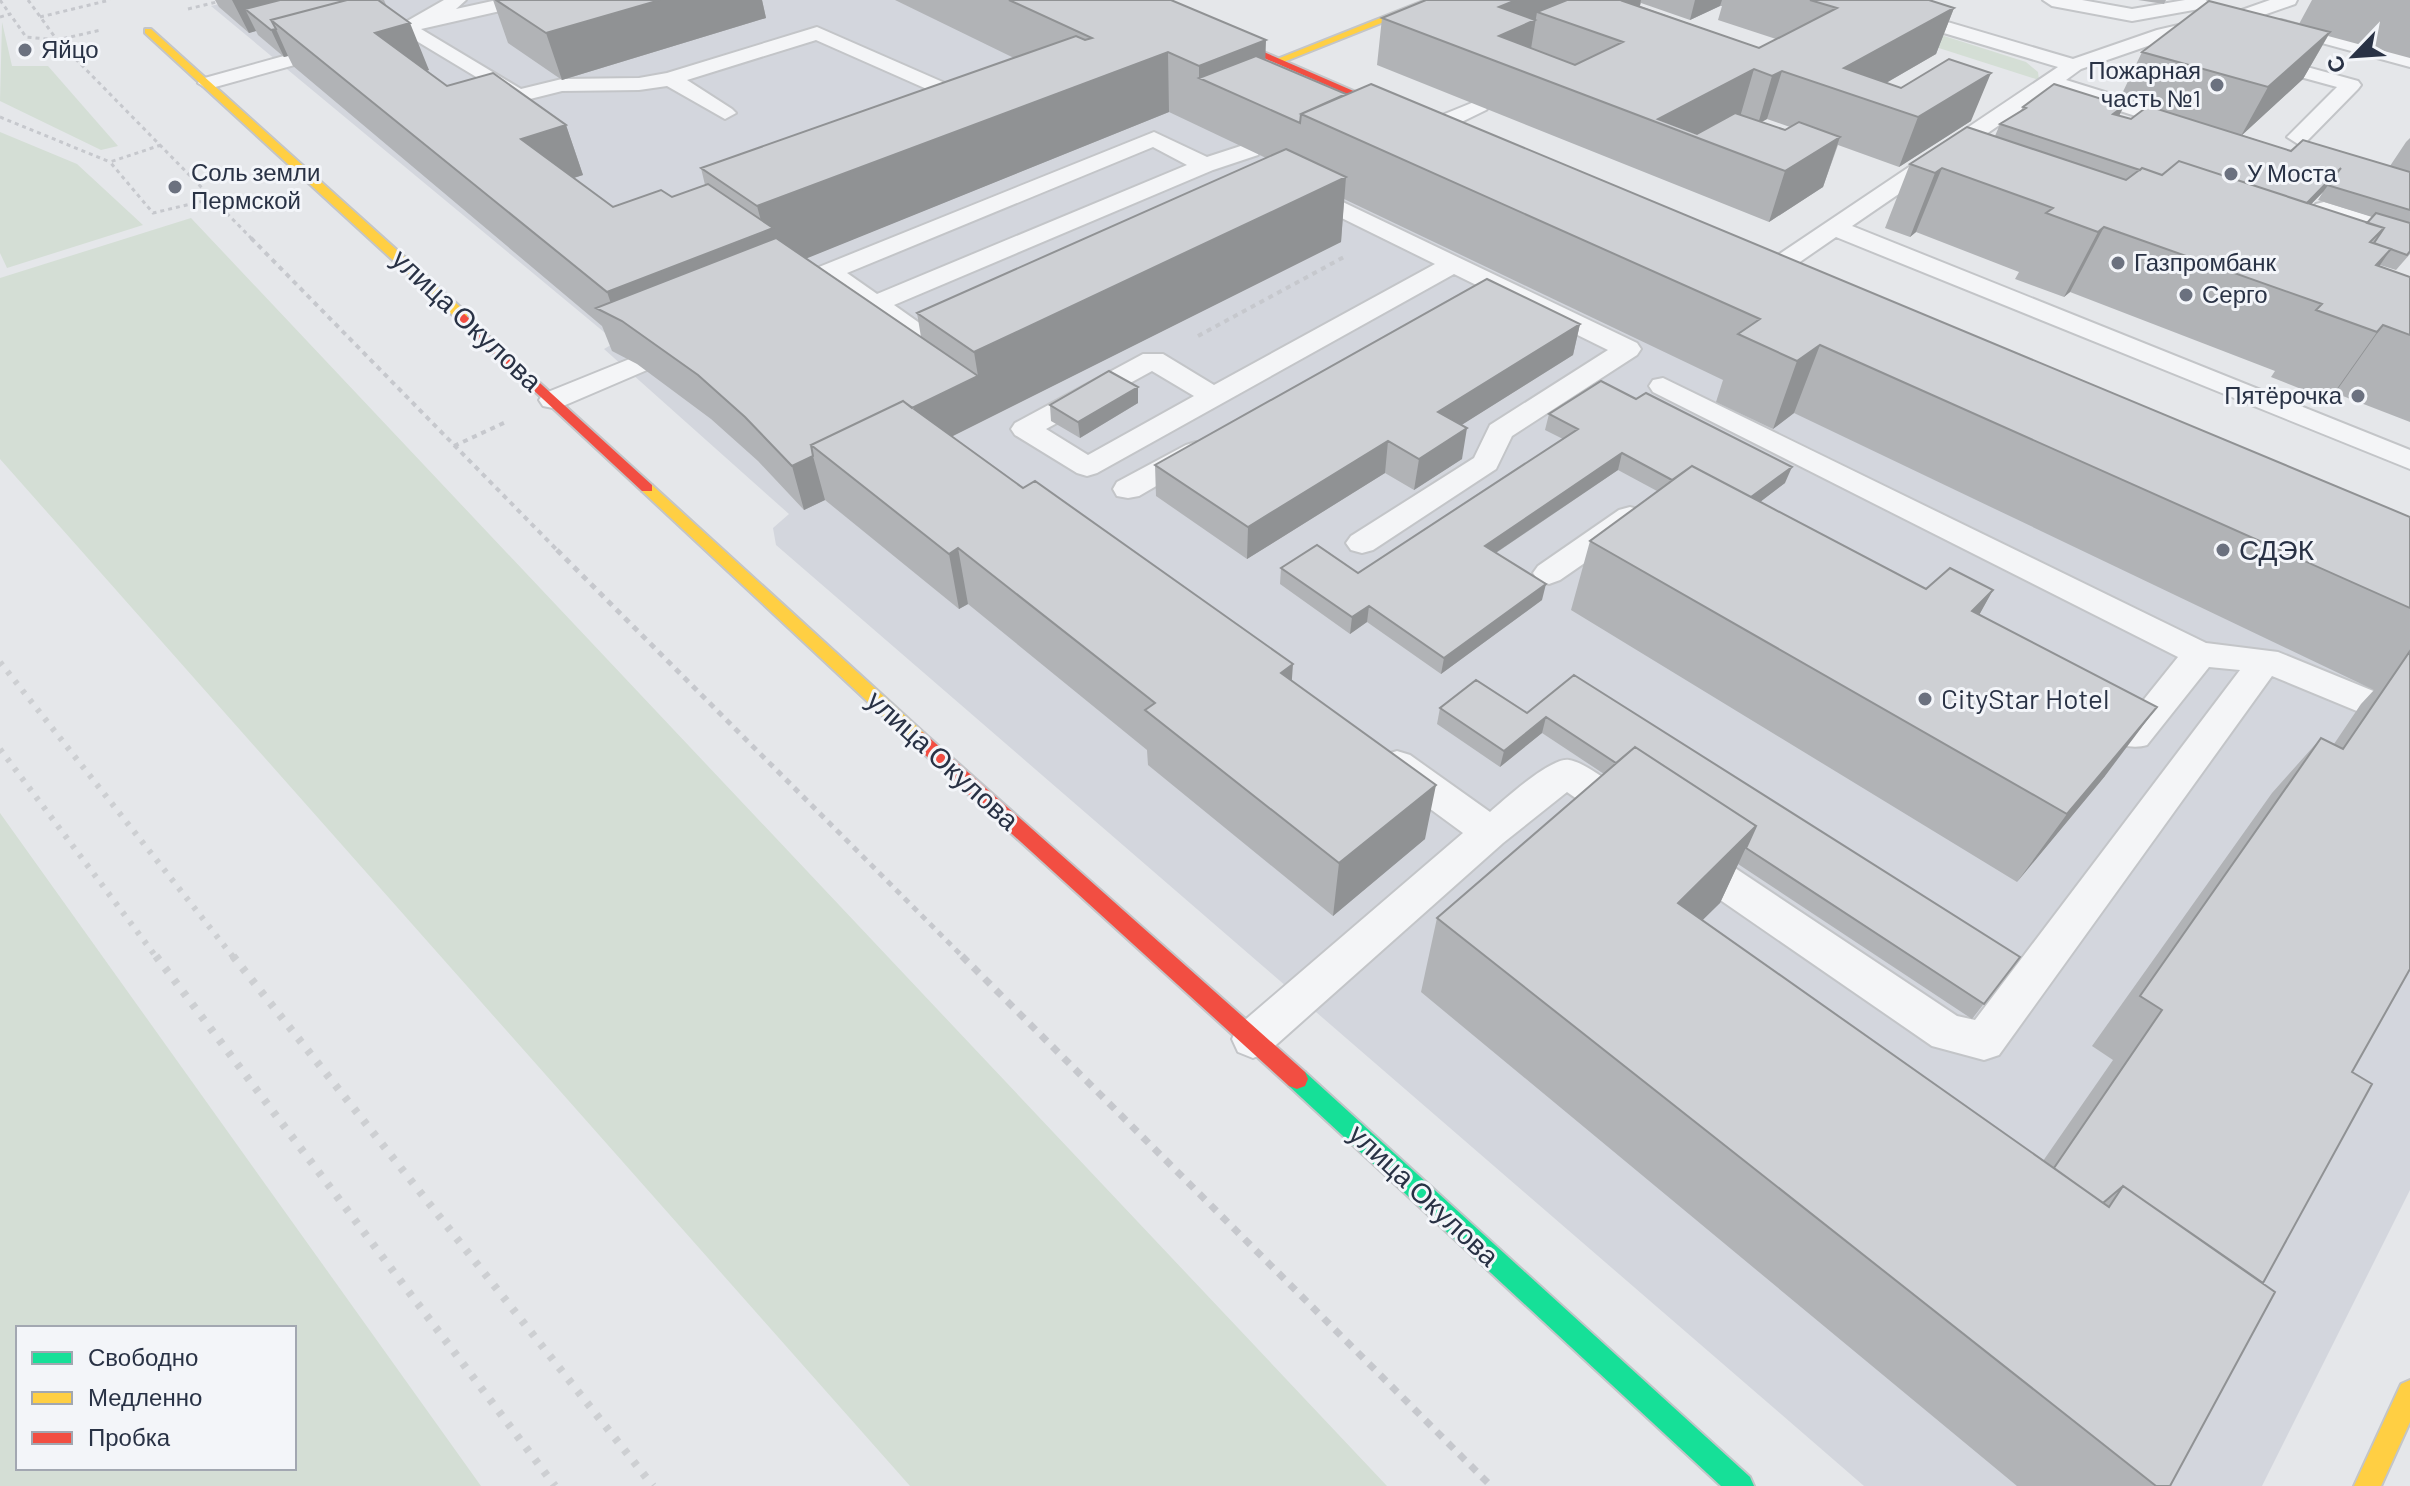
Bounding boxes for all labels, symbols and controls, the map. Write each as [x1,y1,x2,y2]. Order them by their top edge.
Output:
north arrow [2314,16,2394,96]
place label: Яйцо [41,34,99,63]
marker: Яйцо [16,41,34,59]
text: С [2320,52,2350,78]
place label: Пожарная часть №1 [2088,55,2201,112]
marker: Пожарная часть №1 [2208,76,2226,94]
place label: Соль земли Пермской [191,157,320,214]
place label: У Моста [2247,158,2337,187]
marker: У Моста [2222,165,2240,183]
marker: Соль земли Пермской [166,178,184,196]
street label: улица Окулова [386,241,550,398]
place label: Газпромбанк [2134,247,2276,276]
marker: Газпромбанк [2109,254,2127,272]
place label: Серго [2202,279,2268,308]
marker: Серго [2177,286,2195,304]
place label: Пятёрочка [2224,380,2343,409]
marker: Пятёрочка [2349,387,2367,405]
place label: СДЭК [2239,532,2315,566]
marker: СДЭК [2214,541,2232,559]
place label: CityStar Hotel [1941,681,2109,715]
street label: улица Окулова [861,682,1027,837]
marker: CityStar Hotel [1916,690,1934,708]
street label: улица Окулова [1343,1116,1507,1273]
legend [16,1326,296,1470]
text: Свободно [88,1342,198,1371]
text: Медленно [88,1382,202,1411]
text: Пробка [88,1422,171,1451]

